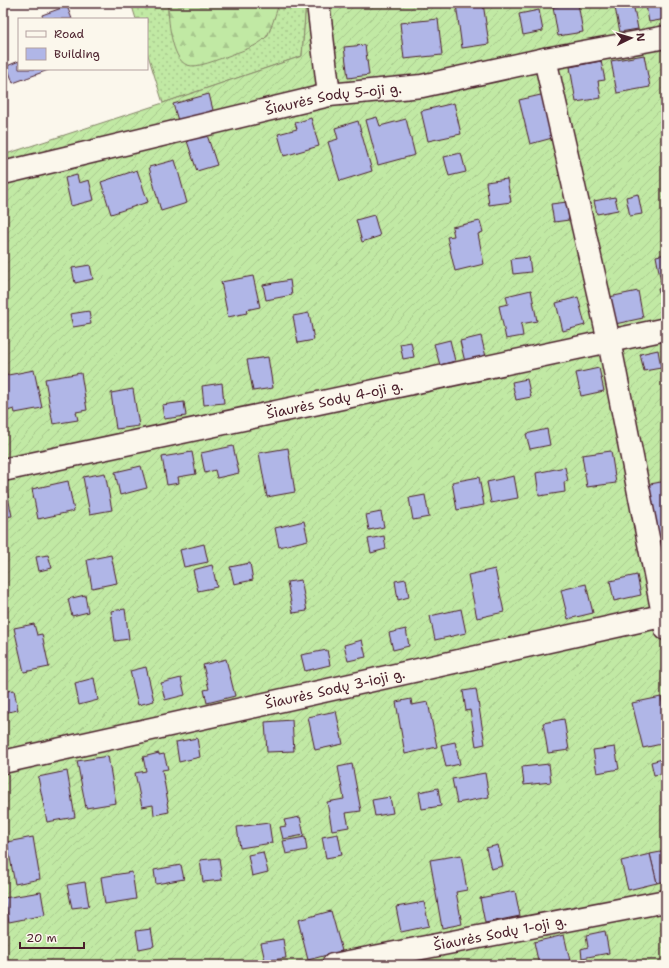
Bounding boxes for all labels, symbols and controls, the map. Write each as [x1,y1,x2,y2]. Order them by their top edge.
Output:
legend [18,18,148,70]
north arrow [611,18,651,58]
text: Road [54,26,85,42]
text: N [633,32,648,42]
text: Building [54,46,100,62]
street label: Šiaurės Sodų 5-oji g. [263,79,402,119]
street label: Šiaurės Sodų 4-oji g. [264,376,405,423]
street label: Šiaurės Sodų 3-ioji g. [263,664,407,713]
street label: Šiaurės Sodų 1-oji g. [432,911,568,954]
scale bar [20,924,84,950]
text: 20 m [26,930,57,946]

